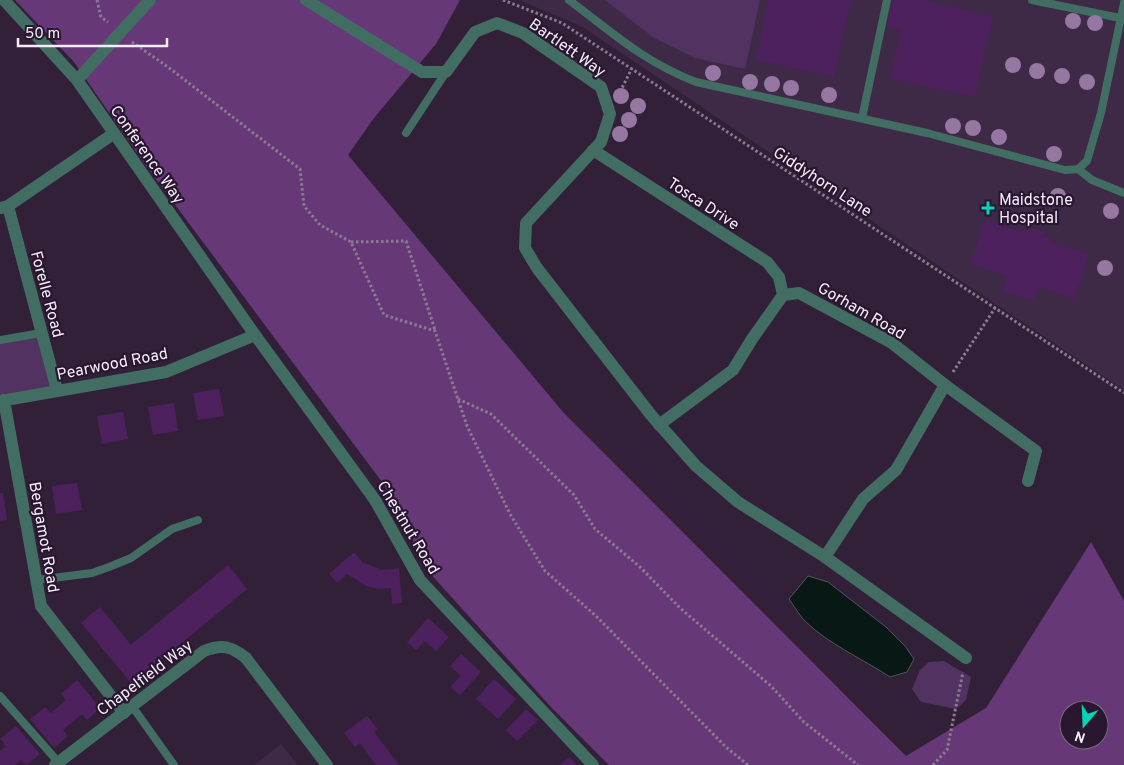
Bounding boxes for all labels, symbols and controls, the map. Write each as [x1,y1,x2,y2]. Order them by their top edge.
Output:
scale bar [18,15,166,47]
street label: Bartlett Way [525,15,609,82]
text: 50 m [25,25,60,44]
street label: Conference Way [105,102,188,208]
street label: Giddyhorn Lane [769,143,875,222]
street label: Tosca Drive [663,174,743,235]
place label: Maidstone Hospital [999,191,1073,229]
marker: Maidstone Hospital [981,201,995,215]
street label: Forelle Road [25,249,67,340]
street label: Gorham Road [814,279,908,345]
street label: Pearwood Road [55,344,170,386]
street label: Chestnut Road [372,478,443,578]
street label: Bergamot Road [23,480,63,594]
street label: Chapelfield Way [93,636,197,721]
north arrow [1059,700,1109,750]
text: N [1073,726,1088,746]

